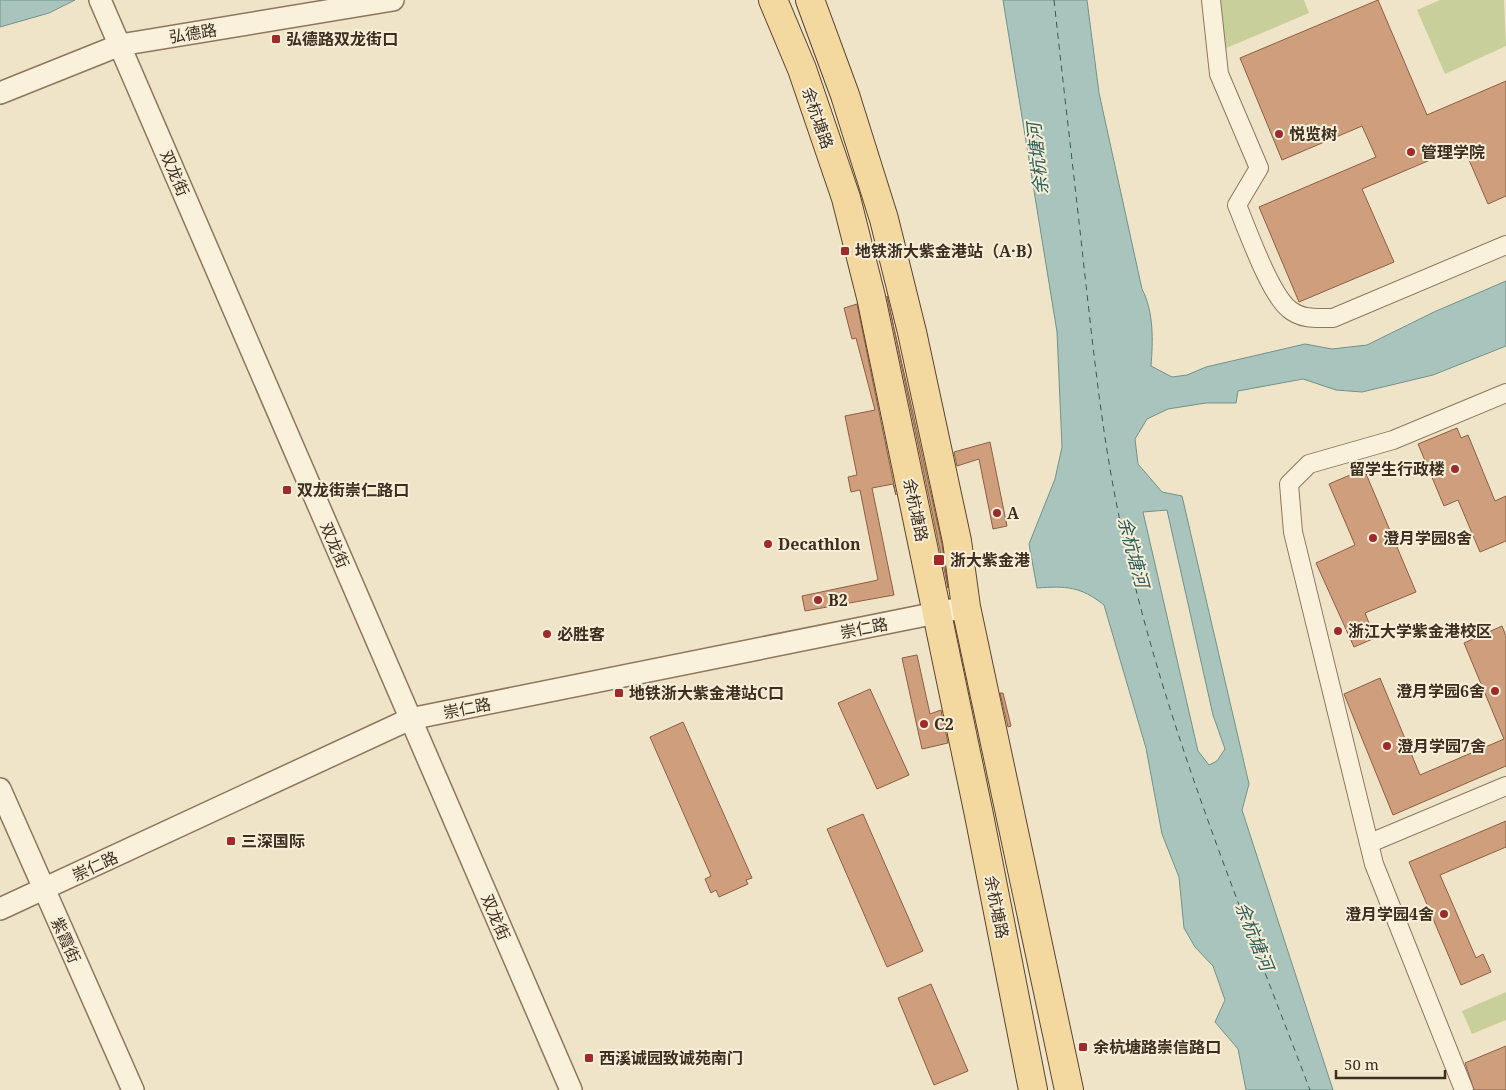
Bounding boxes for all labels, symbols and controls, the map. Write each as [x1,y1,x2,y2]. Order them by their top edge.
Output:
street label: 弘德路 [168,18,218,48]
place label: 弘德路双龙街口 [286,28,398,50]
marker: 弘德路双龙街口 [270,33,282,45]
street label: 余杭塘路 [797,84,839,152]
water label: 余杭塘河 [1021,119,1053,196]
place label: 悦览树 [1289,123,1337,145]
marker: 悦览树 [1273,128,1285,140]
place label: 管理学院 [1421,141,1485,163]
marker: 管理学院 [1405,146,1417,158]
street label: 双龙街 [155,147,195,199]
place label: 地铁浙大紫金港站（A·B） [855,240,1043,262]
marker: 地铁浙大紫金港站（A·B） [839,245,851,257]
place label: 留学生行政楼 [1349,458,1445,480]
marker: 留学生行政楼 [1449,463,1461,475]
street label: 余杭塘路 [899,476,933,544]
place label: 双龙街崇仁路口 [297,479,409,501]
marker: 双龙街崇仁路口 [281,484,293,496]
place label: A [1007,502,1020,524]
marker: A [991,507,1003,519]
water label: 余杭塘河 [1113,514,1156,593]
street label: 双龙街 [315,519,355,571]
place label: 澄月学园8舍 [1383,527,1472,549]
marker: 澄月学园8舍 [1367,532,1379,544]
place label: Decathlon [778,533,861,555]
marker: Decathlon [762,538,774,550]
place label: 浙大紫金港 [950,549,1030,571]
marker: 浙大紫金港 [932,553,946,567]
place label: B2 [828,589,848,611]
marker: B2 [812,594,824,606]
street label: 崇仁路 [838,613,890,643]
place label: 浙江大学紫金港校区 [1348,620,1492,642]
place label: 必胜客 [557,623,605,645]
marker: 浙江大学紫金港校区 [1332,625,1344,637]
marker: 必胜客 [541,628,553,640]
place label: 澄月学园6舍 [1396,680,1485,702]
place label: 地铁浙大紫金港站C口 [629,682,784,704]
marker: 澄月学园6舍 [1489,685,1501,697]
marker: 地铁浙大紫金港站C口 [613,687,625,699]
street label: 崇仁路 [441,693,493,723]
place label: C2 [934,713,954,735]
marker: C2 [918,718,930,730]
place label: 澄月学园7舍 [1397,735,1486,757]
marker: 澄月学园7舍 [1381,740,1393,752]
place label: 三深国际 [241,830,305,852]
marker: 三深国际 [225,835,237,847]
street label: 崇仁路 [69,846,121,886]
street label: 余杭塘路 [980,873,1014,941]
street label: 双龙街 [476,891,516,943]
water label: 余杭塘河 [1230,898,1281,977]
place label: 澄月学园4舍 [1345,903,1434,925]
marker: 澄月学园4舍 [1438,908,1450,920]
street label: 紫霞街 [46,914,86,966]
place label: 余杭塘路崇信路口 [1093,1036,1221,1058]
marker: 余杭塘路崇信路口 [1077,1041,1089,1053]
place label: 西溪诚园致诚苑南门 [599,1047,743,1069]
scale bar [1336,1048,1445,1080]
marker: 西溪诚园致诚苑南门 [583,1052,595,1064]
text: 50 m [1344,1054,1379,1074]

